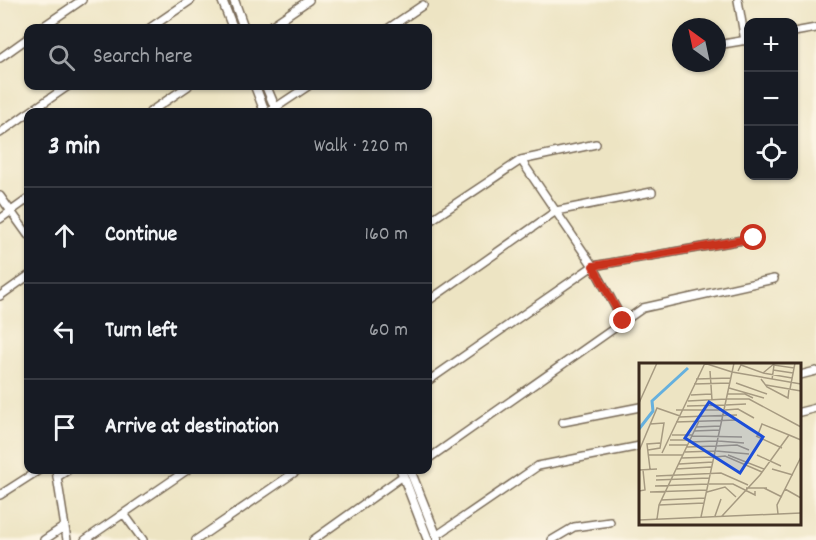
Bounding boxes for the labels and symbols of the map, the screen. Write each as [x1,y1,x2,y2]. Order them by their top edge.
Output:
north arrow [672,18,726,72]
route start [740,224,766,250]
route end [609,307,635,333]
inset map [639,363,801,525]

